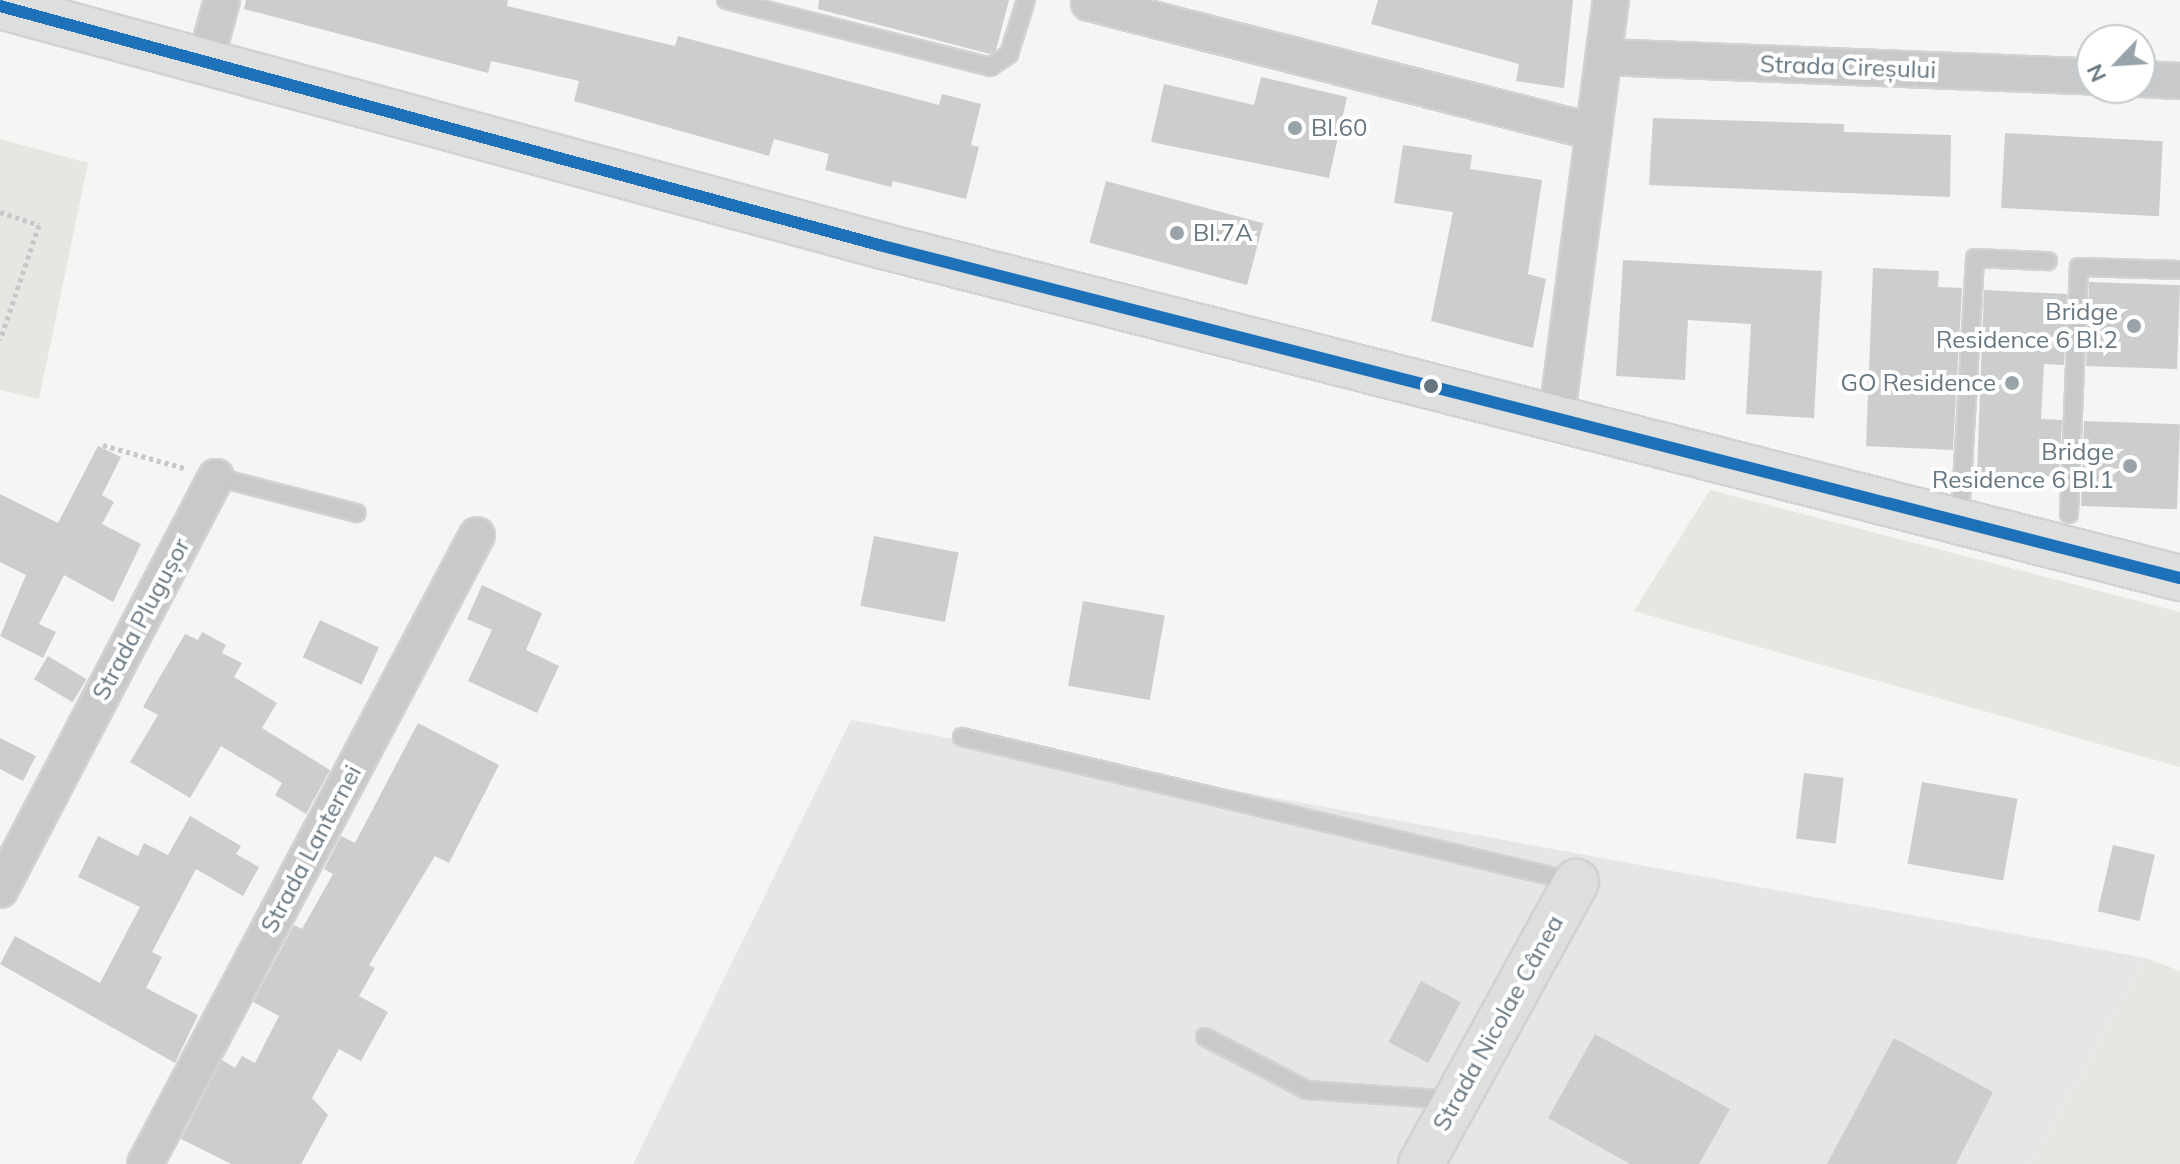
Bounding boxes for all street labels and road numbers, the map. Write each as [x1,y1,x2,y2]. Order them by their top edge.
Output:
street label: Strada Cireșului [1759,50,1937,84]
street label: Strada Plugușor [86,533,196,705]
street label: Strada Lanternei [255,760,367,938]
street label: Strada Nicolae Cânea [1427,910,1569,1136]

